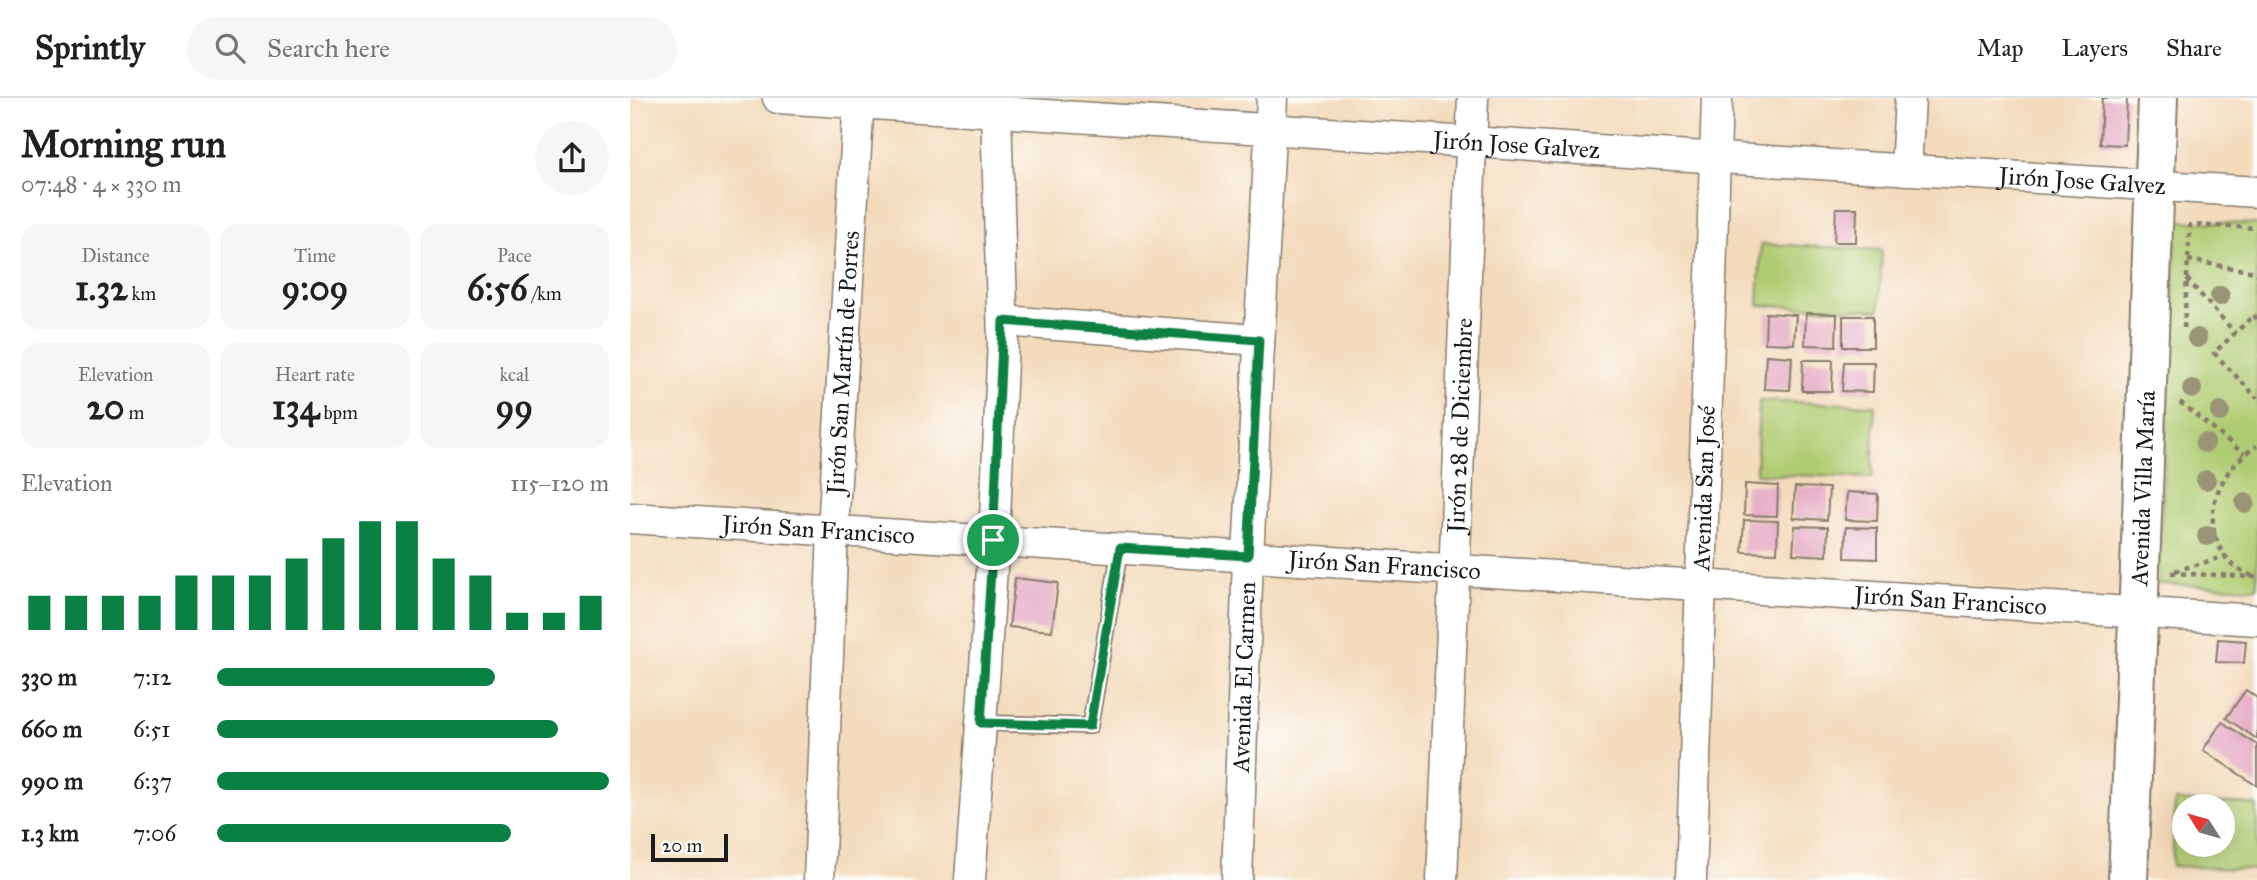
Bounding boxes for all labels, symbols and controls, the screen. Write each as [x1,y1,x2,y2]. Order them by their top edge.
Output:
search box [187,17,677,80]
text: Sprintly [35,28,145,68]
icon: search [211,29,249,67]
text: Search here [267,32,390,64]
text: Map [1977,33,2024,63]
text: Layers [2062,33,2128,63]
text: Share [2166,33,2222,63]
text: Morning run [21,121,226,167]
button: share [535,121,609,195]
street label: Jirón Jose Galvez [1429,124,1601,165]
street label: Jirón Jose Galvez [1995,160,2167,201]
text: 07:48 · 4 × 330 m [21,170,182,198]
street label: Jirón San Martín de Porres [820,230,866,498]
text: Distance [82,244,150,267]
text: Time [294,244,336,267]
text: Pace [497,244,532,267]
text: 1.32 [75,267,127,310]
text: 9:09 [282,267,348,310]
text: 6:56 [467,267,528,310]
text: km [127,282,156,305]
text: /km [528,282,562,305]
street label: Jirón 28 de Diciembre [1441,317,1479,536]
text: Elevation [78,363,153,386]
text: Heart rate [275,363,355,386]
text: kcal [499,363,529,386]
text: 20 [87,386,124,429]
text: 134 [272,386,319,429]
text: 99 [496,386,533,429]
street label: Avenida Villa María [2124,389,2162,588]
text: m [124,401,145,424]
text: bpm [319,401,358,424]
street label: Avenida San José [1686,405,1722,573]
text: Elevation [21,469,112,497]
text: 115–120 m [510,469,609,497]
street label: Jirón San Francisco [718,509,916,551]
pin [963,510,1023,570]
icon: arrive [974,521,1012,559]
street label: Jirón San Francisco [1284,544,1482,586]
street label: Jirón San Francisco [1850,580,2048,622]
street label: Avenida El Carmen [1226,581,1262,774]
text: 330 m [21,663,77,691]
text: 7:12 [133,663,172,691]
text: 660 m [21,715,82,743]
text: 6:51 [133,715,170,743]
text: 990 m [21,767,83,795]
text: 6:37 [133,767,172,795]
north arrow [2172,794,2235,858]
map controls [2172,794,2235,857]
text: 1.3 km [21,819,79,847]
text: 7:06 [133,819,176,847]
scale bar [651,831,728,863]
text: 20 m [662,834,703,857]

